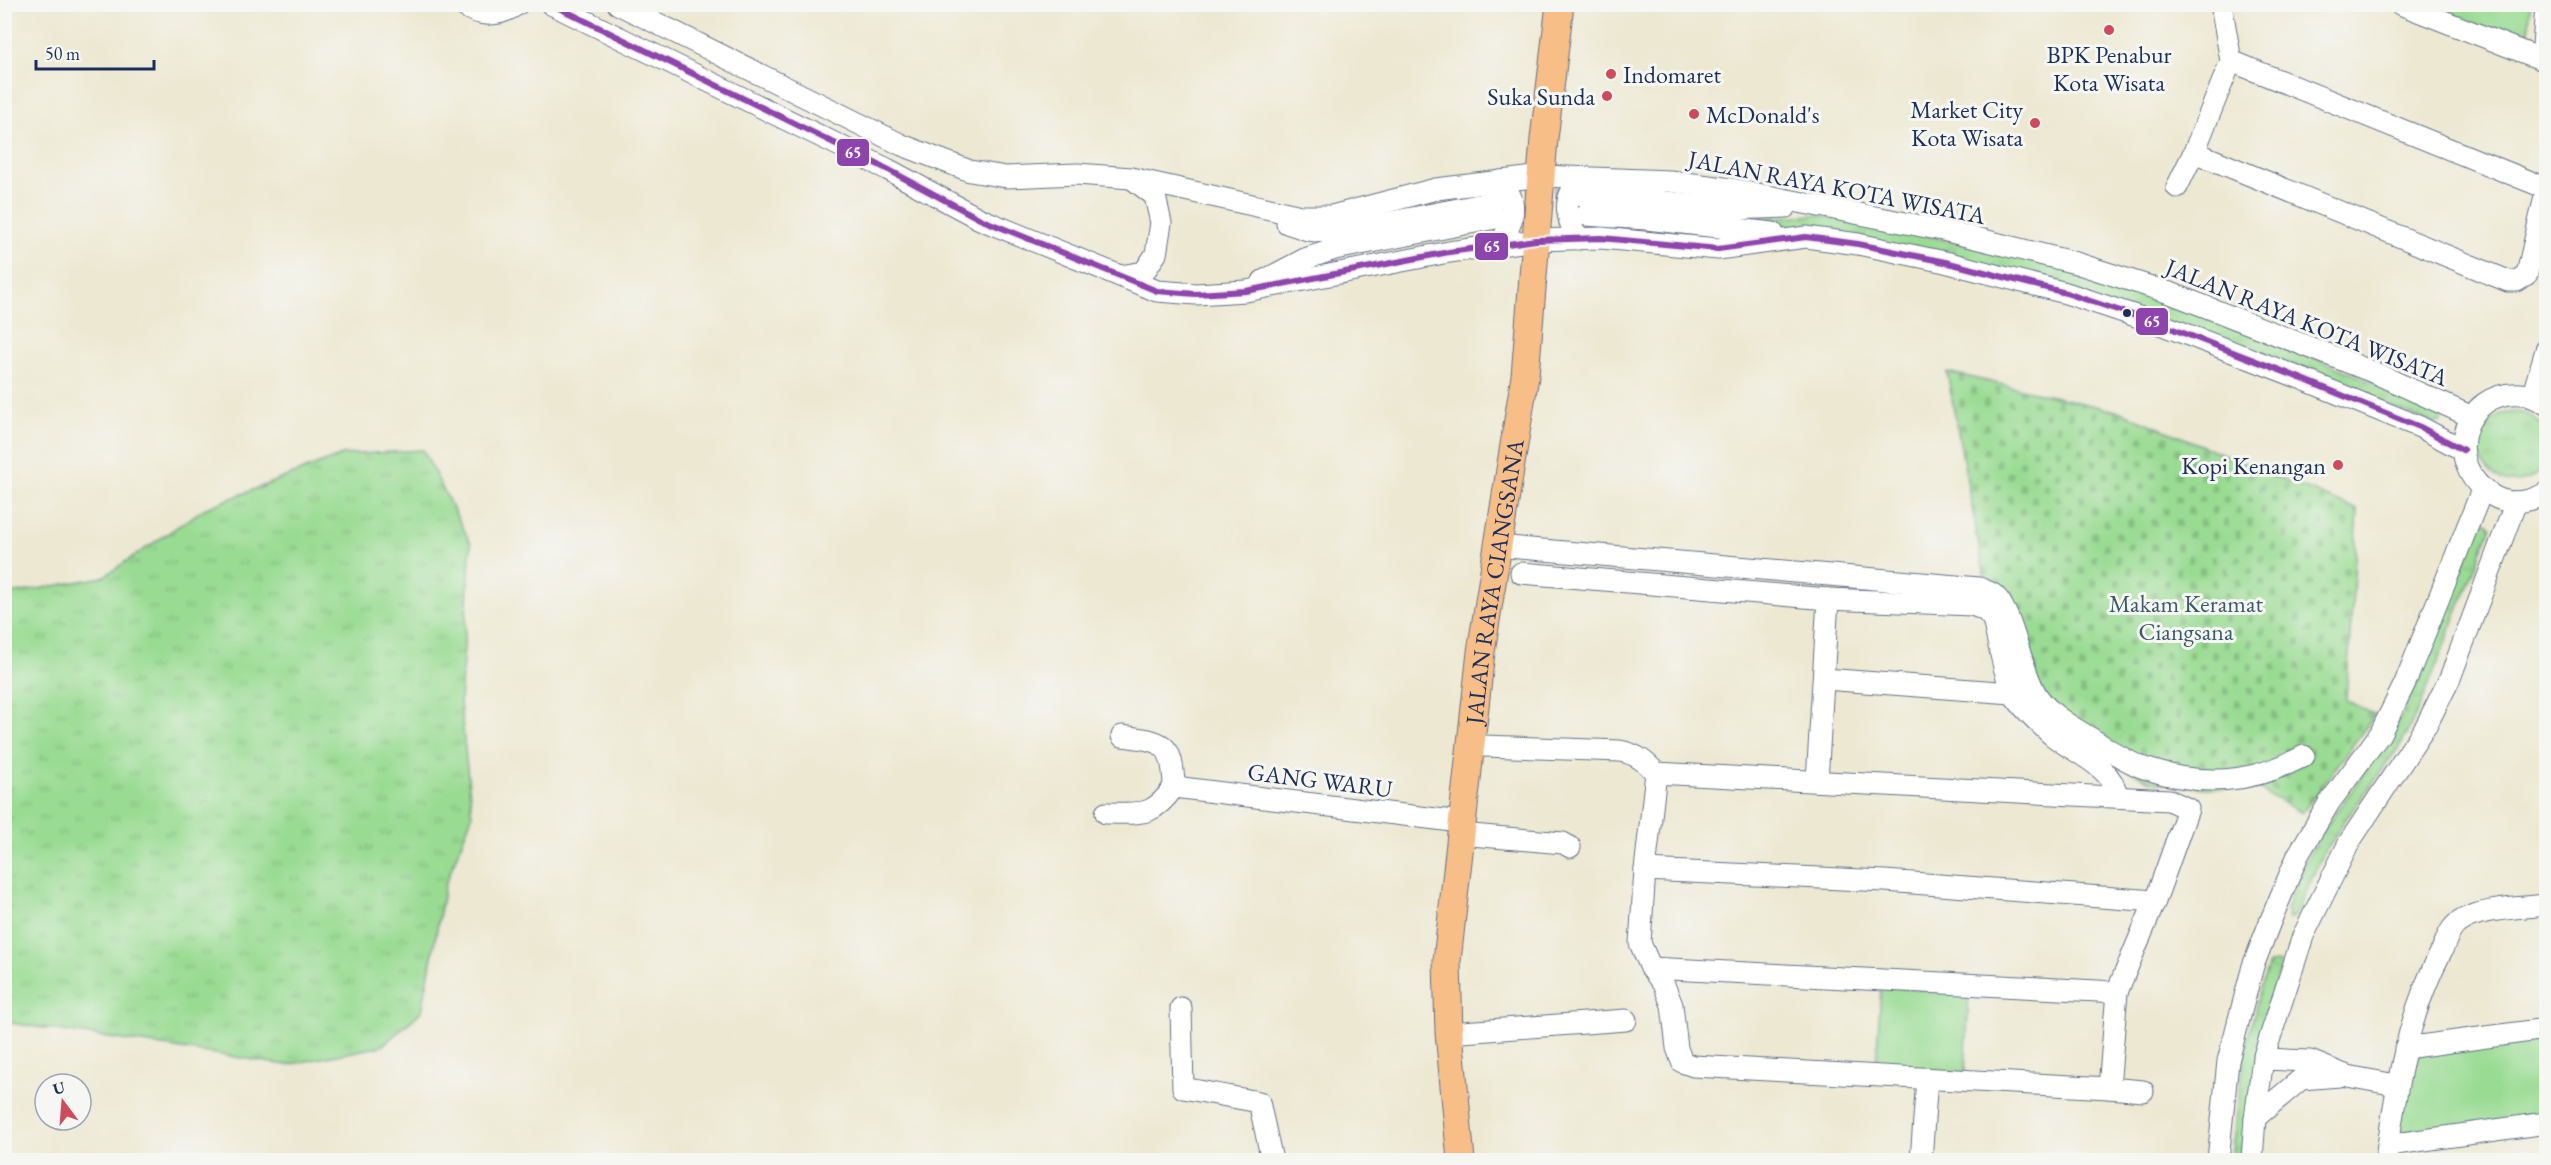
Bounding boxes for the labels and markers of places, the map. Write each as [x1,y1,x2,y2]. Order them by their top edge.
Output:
marker: BPK Penabur Kota Wisata [2102,23,2116,37]
place label: BPK Penabur Kota Wisata [2046,39,2172,98]
place label: Indomaret [1623,59,1721,90]
marker: Indomaret [1604,67,1618,81]
place label: Suka Sunda [1487,81,1595,112]
marker: Suka Sunda [1600,89,1614,103]
place label: Market City Kota Wisata [1910,94,2023,153]
place label: McDonald's [1706,99,1820,130]
marker: McDonald's [1687,107,1701,121]
marker: Market City Kota Wisata [2028,116,2042,130]
unlabelled marker [2121,307,2133,319]
place label: Kopi Kenangan [2181,450,2326,481]
marker: Kopi Kenangan [2331,458,2345,472]

